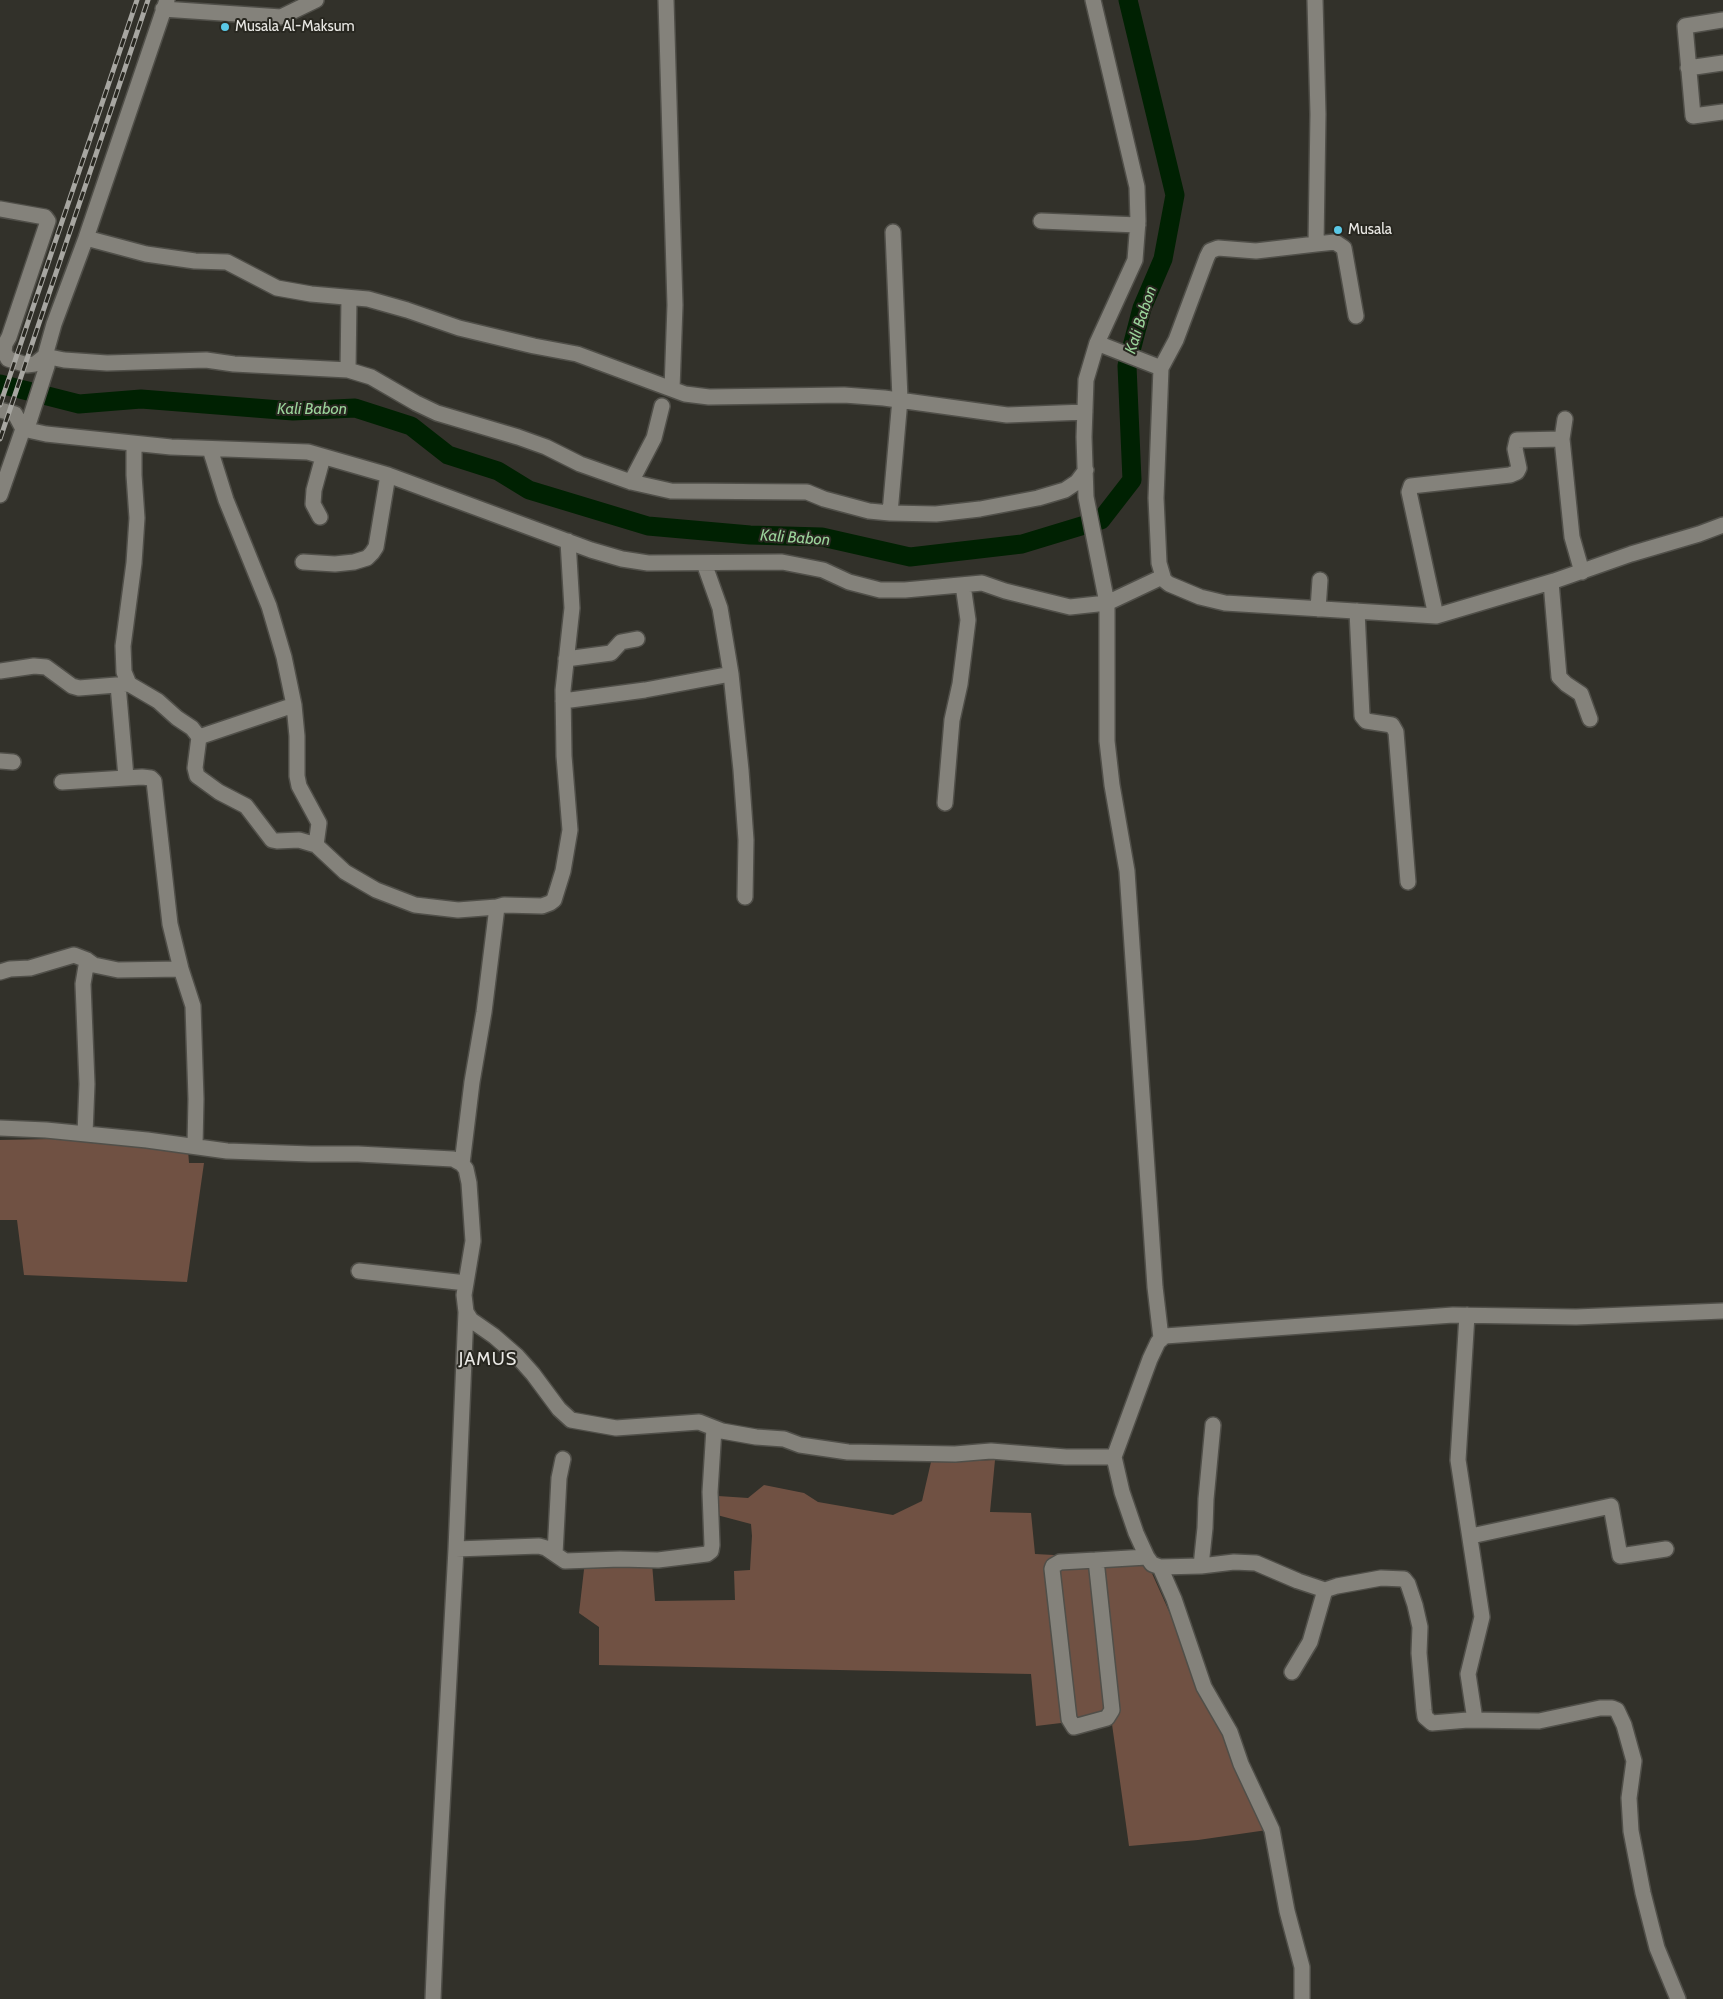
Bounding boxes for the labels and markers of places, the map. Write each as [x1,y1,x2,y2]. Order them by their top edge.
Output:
place label: Musala Al-Maksum [235,18,355,36]
marker: Musala Al-Maksum [219,21,231,33]
place label: Musala [1348,221,1392,239]
marker: Musala [1332,224,1344,236]

